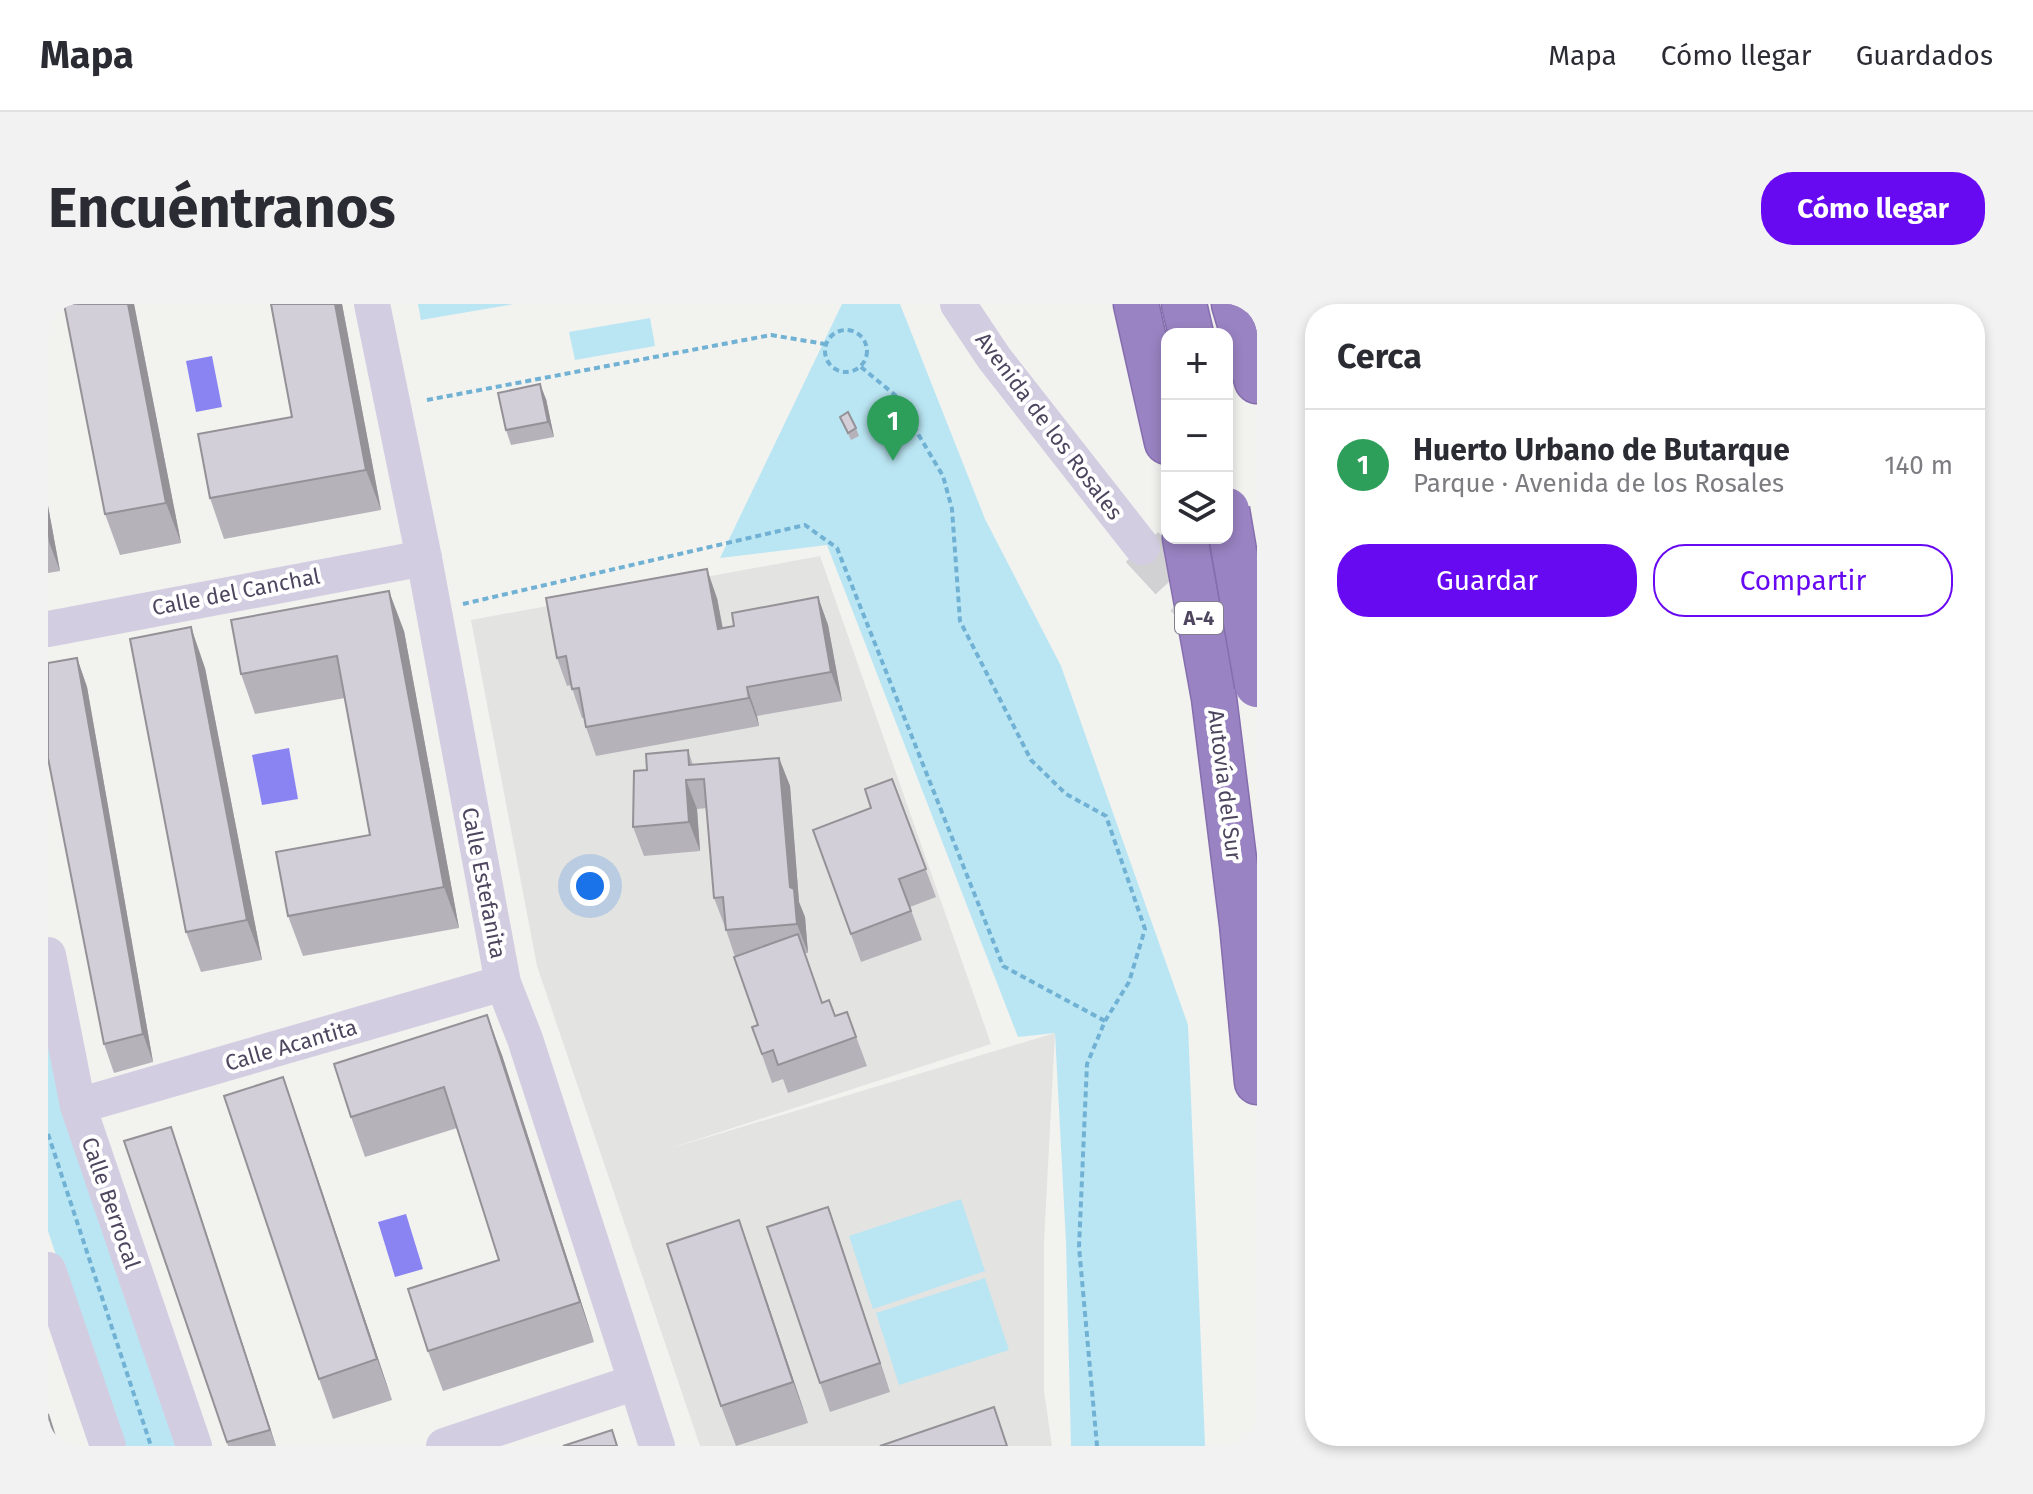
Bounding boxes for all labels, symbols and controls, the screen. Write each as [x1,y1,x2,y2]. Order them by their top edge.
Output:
text: Mapa [40,32,134,78]
text: Mapa [1548,39,1617,72]
text: Cómo llegar [1661,39,1812,72]
text: Guardados [1856,39,1993,72]
button: Cómo llegar [1761,172,1985,245]
text: Encuéntranos [48,175,396,242]
street label: Avenida de los Rosales [970,327,1128,525]
map controls [1161,328,1233,544]
button: + [1161,328,1233,400]
text: Cerca [1337,336,1422,377]
pin: 1 [867,395,919,461]
button: − [1161,400,1233,472]
text: Huerto Urbano de Butarque [1413,432,1790,468]
text: 1 [1357,450,1369,481]
text: 140 m [1884,450,1953,481]
text: Parque · Avenida de los Rosales [1413,468,1784,499]
button: layers [1161,472,1233,544]
button: Guardar [1337,544,1637,617]
button: Compartir [1653,544,1953,617]
street label: Calle del Canchal [150,562,322,622]
road number: A-4 [1175,602,1223,634]
street label: Autovía del Sur [1202,708,1248,862]
street label: Calle Estefanita [456,805,512,961]
your location [570,866,610,906]
street label: Calle Acantita [222,1013,360,1077]
street label: Calle Berrocal [76,1134,146,1272]

